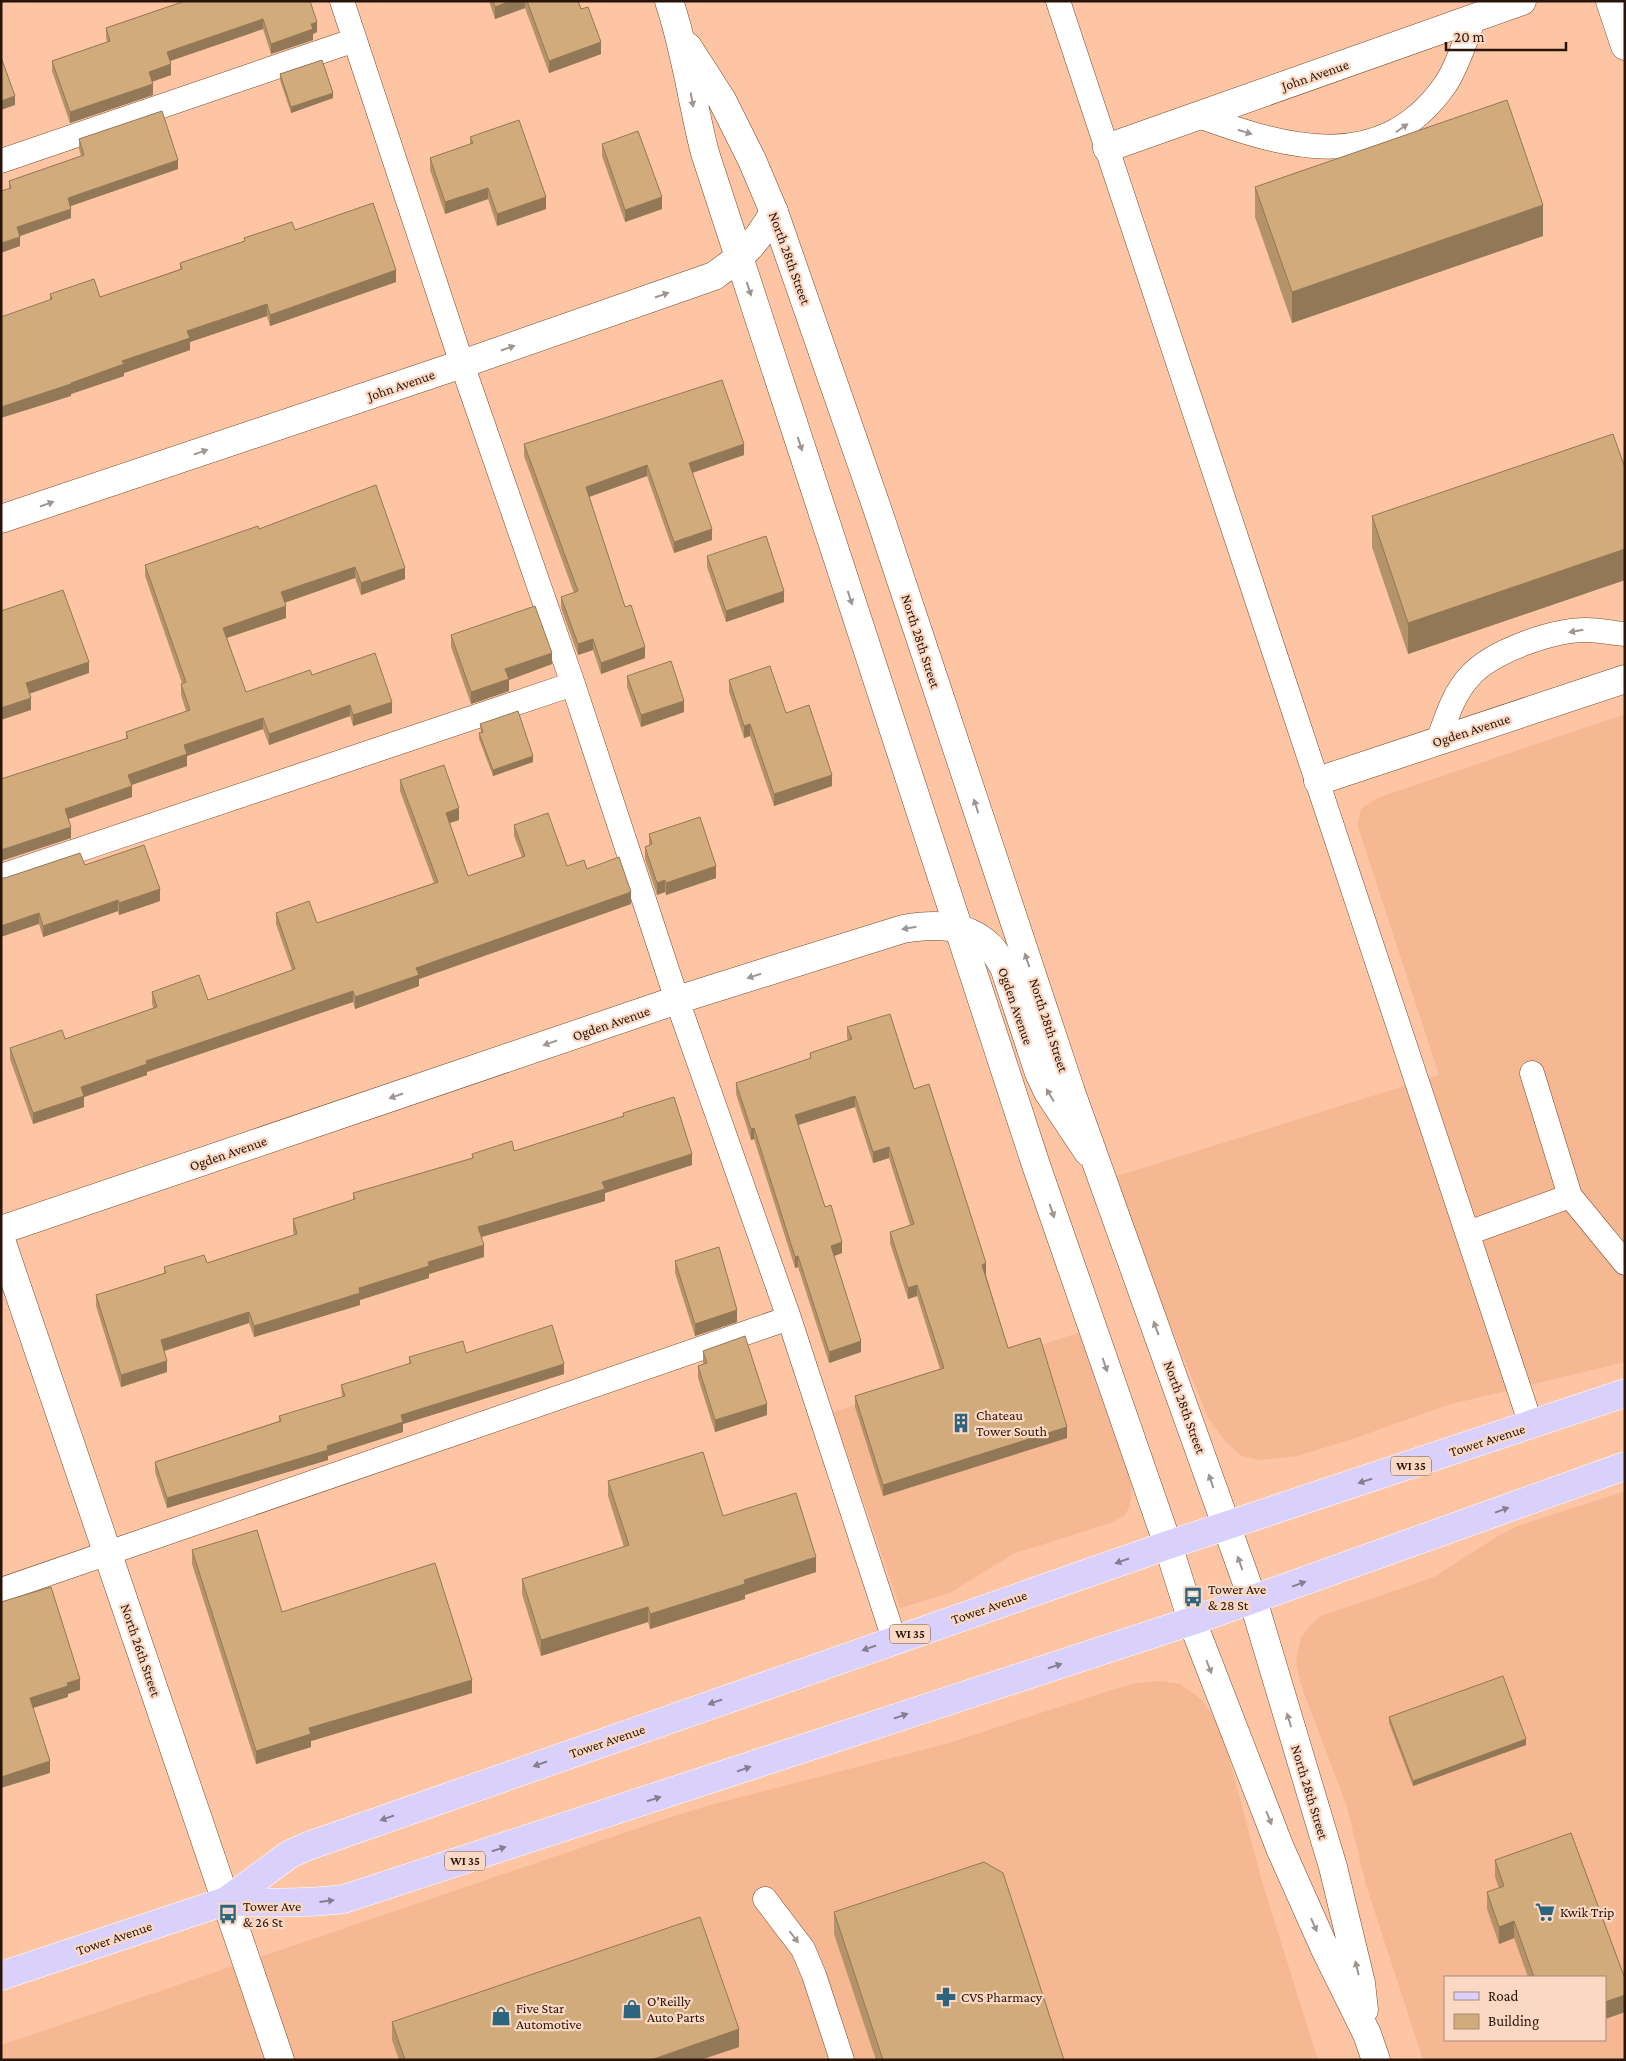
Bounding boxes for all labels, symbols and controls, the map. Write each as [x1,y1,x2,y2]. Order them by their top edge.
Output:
scale bar [1446,20,1566,52]
text: 20 m [1454,29,1485,45]
street label: John Avenue [1277,56,1351,95]
one-way arrow [689,93,697,109]
one-way arrow [1395,123,1409,133]
one-way arrow [1237,129,1252,137]
street label: North 28th Street [766,209,814,307]
one-way arrow [746,282,754,297]
one-way arrow [655,291,670,299]
one-way arrow [501,344,516,351]
street label: John Avenue [363,366,437,405]
one-way arrow [797,436,804,451]
one-way arrow [194,448,209,455]
one-way arrow [40,499,55,507]
one-way arrow [847,591,855,606]
street label: North 28th Street [898,592,944,690]
one-way arrow [1568,628,1584,636]
street label: Ogden Avenue [1430,710,1512,750]
one-way arrow [972,798,979,813]
one-way arrow [901,924,917,932]
one-way arrow [1023,952,1031,967]
street label: Ogden Avenue [995,965,1037,1047]
one-way arrow [746,972,761,980]
street label: North 28th Street [1026,976,1072,1074]
street label: Ogden Avenue [570,1002,652,1044]
one-way arrow [542,1040,557,1048]
one-way arrow [1046,1089,1055,1102]
one-way arrow [389,1093,404,1100]
street label: Ogden Avenue [187,1132,269,1174]
one-way arrow [1048,1204,1056,1219]
one-way arrow [1152,1320,1159,1335]
one-way arrow [1102,1357,1109,1372]
street label: North 28th Street [1161,1358,1209,1456]
place label: Chateau Tower South [976,1407,1047,1439]
building icon: Chateau Tower South [950,1412,972,1434]
street label: Tower Avenue [1447,1420,1527,1460]
road number: WI 35 [1391,1456,1431,1475]
one-way arrow [1207,1473,1214,1488]
one-way arrow [1357,1477,1372,1485]
one-way arrow [1495,1506,1510,1514]
one-way arrow [1236,1556,1243,1571]
one-way arrow [1114,1558,1129,1565]
one-way arrow [1291,1580,1306,1587]
place label: Tower Ave & 28 St [1208,1581,1266,1613]
bus stop icon: Tower Ave & 28 St [1182,1586,1204,1608]
street label: Tower Avenue [949,1587,1029,1627]
street label: North 26th Street [118,1601,164,1699]
road number: WI 35 [890,1625,930,1644]
one-way arrow [861,1645,876,1653]
one-way arrow [1205,1660,1213,1675]
one-way arrow [1048,1661,1063,1669]
one-way arrow [708,1699,723,1707]
one-way arrow [893,1712,908,1719]
one-way arrow [1284,1712,1292,1727]
street label: Tower Avenue [567,1721,647,1761]
street label: North 28th Street [1288,1743,1332,1841]
one-way arrow [532,1760,547,1768]
one-way arrow [737,1765,752,1773]
one-way arrow [646,1795,661,1802]
one-way arrow [1265,1811,1273,1825]
one-way arrow [379,1815,394,1822]
one-way arrow [492,1845,507,1853]
road number: WI 35 [445,1852,485,1870]
one-way arrow [319,1897,335,1905]
place label: Tower Ave & 26 St [243,1898,301,1930]
supermarket icon: Kwik Trip [1534,1901,1556,1923]
bus stop icon: Tower Ave & 26 St [217,1903,239,1925]
place label: Kwik Trip [1560,1904,1614,1920]
street label: Tower Avenue [74,1918,154,1958]
one-way arrow [1311,1918,1319,1932]
one-way arrow [789,1930,800,1943]
one-way arrow [1353,1961,1361,1976]
legend [1444,1976,1606,2041]
pharmacy icon: CVS Pharmacy [935,1986,957,2008]
text: Road [1488,1988,1519,2004]
place label: CVS Pharmacy [961,1989,1043,2005]
place label: O'Reilly Auto Parts [647,1993,705,2025]
shop icon: O'Reilly Auto Parts [621,1998,643,2020]
place label: Five Star Automotive [516,2000,582,2032]
shop icon: Five Star Automotive [490,2005,512,2027]
text: Building [1488,2013,1539,2030]

